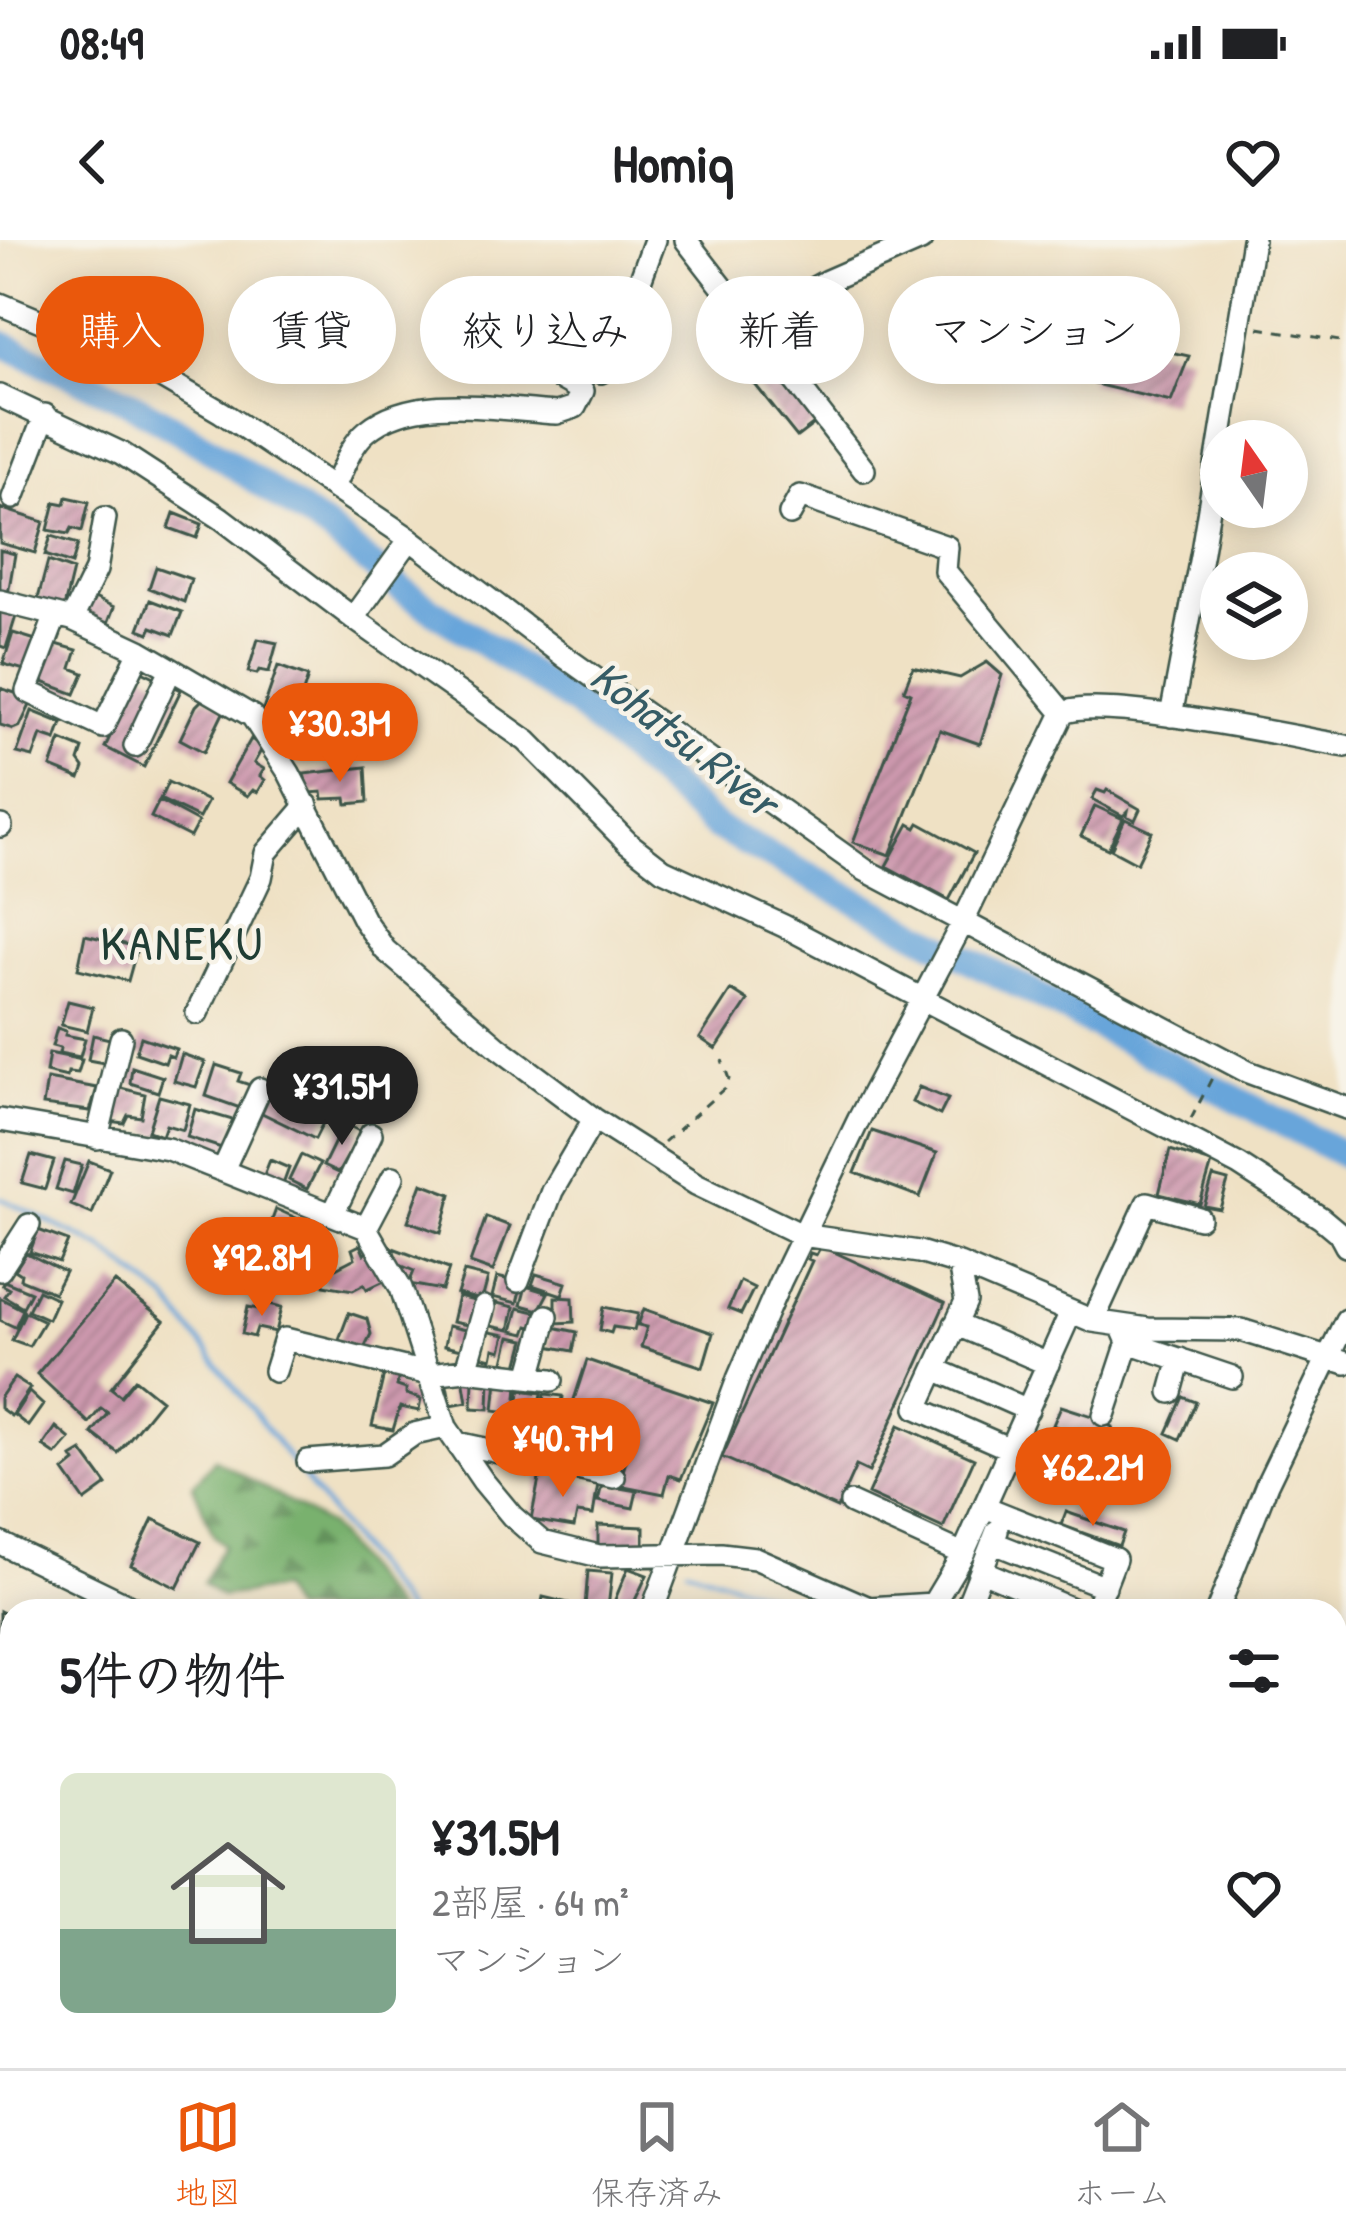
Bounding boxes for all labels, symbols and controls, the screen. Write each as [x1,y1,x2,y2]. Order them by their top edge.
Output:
text: 08:49 [60,12,143,73]
text: Homiq [613,126,733,199]
icon: back [60,129,126,195]
icon: heart [1220,129,1286,195]
chip: 購入 [36,276,204,384]
chip: 賃貸 [228,276,396,384]
chip: 絞り込み [420,276,672,384]
chip: 新着 [696,276,864,384]
chip: マンション [888,276,1180,384]
north arrow [1200,420,1308,528]
map controls [1200,420,1308,660]
button: layers [1200,552,1308,660]
water label: Kohatsu River [578,645,795,834]
pin: ¥30.3M [242,683,438,785]
text: ¥30.3M [289,695,391,748]
district label: KANEKU [101,910,265,975]
pin: ¥31.5M [244,1046,440,1148]
text: ¥31.5M [293,1058,391,1111]
pin: ¥92.8M [164,1217,360,1319]
text: ¥92.8M [212,1229,312,1282]
pin: ¥40.7M [465,1398,661,1500]
text: ¥40.7M [512,1410,614,1463]
pin: ¥62.2M [995,1427,1191,1529]
text: ¥62.2M [1042,1439,1144,1492]
icon: filters [1221,1638,1287,1704]
text: 5件の物件 [60,1640,286,1709]
text: ¥31.5M [432,1802,560,1871]
icon: home [156,1821,300,1965]
icon: heart [1221,1860,1287,1926]
text: 2部屋 · 64 m² [432,1875,629,1928]
text: マンション [432,1932,625,1985]
tab: 地図 [175,2094,241,2214]
tab: 保存済み [591,2094,723,2214]
tab: ホーム [1073,2094,1171,2214]

